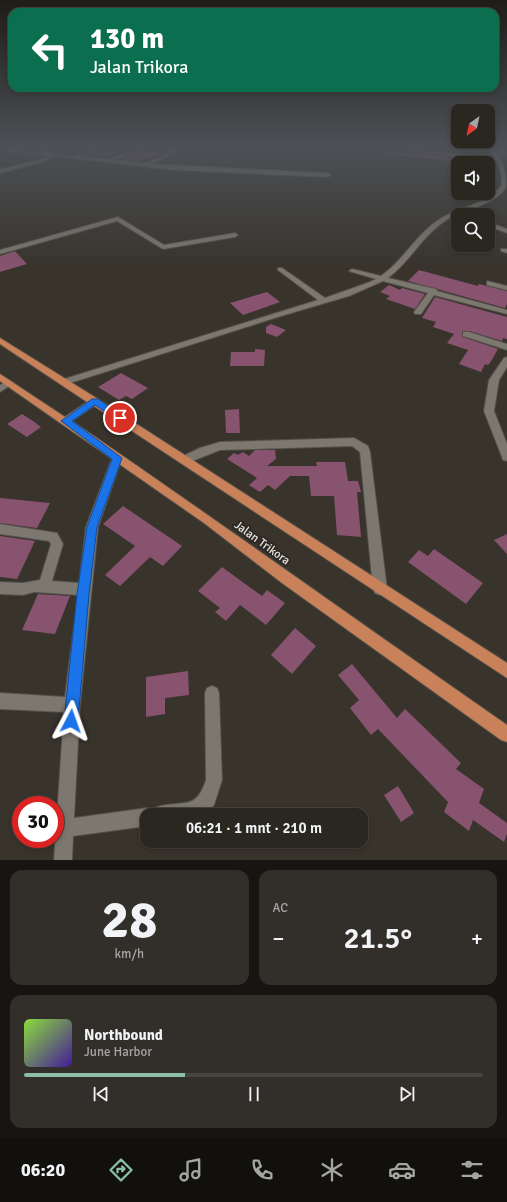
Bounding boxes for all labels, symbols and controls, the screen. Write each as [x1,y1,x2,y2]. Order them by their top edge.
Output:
text: 130 m [90,22,164,56]
icon: left [24,24,76,76]
text: Jalan Trikora [90,56,188,78]
north arrow [451,104,495,148]
map controls [451,104,495,252]
button: sound [451,156,495,200]
button: search [451,208,495,252]
pin [103,401,137,435]
icon: arrive [109,407,131,429]
street label: Jalan Trikora [231,518,293,568]
position arrow [50,700,92,742]
speed limit sign: 30 [12,796,64,848]
text: 06:21 · 1 mnt · 210 m [186,819,322,837]
text: 28 [101,888,157,952]
text: AC [273,900,288,916]
text: 21.5° [344,920,412,957]
text: − [273,925,284,952]
text: + [471,925,483,952]
text: km/h [115,946,144,962]
text: Northbound [84,1026,163,1044]
text: June Harbor [84,1044,152,1060]
icon: previous [90,1083,112,1105]
icon: pause [243,1083,265,1105]
icon: next [396,1083,418,1105]
icon: directions [107,1156,135,1184]
icon: music [177,1156,205,1184]
icon: phone [248,1156,276,1184]
icon: climate [318,1156,346,1184]
icon: car [388,1156,416,1184]
icon: filters [458,1156,486,1184]
text: 06:20 [21,1159,65,1181]

